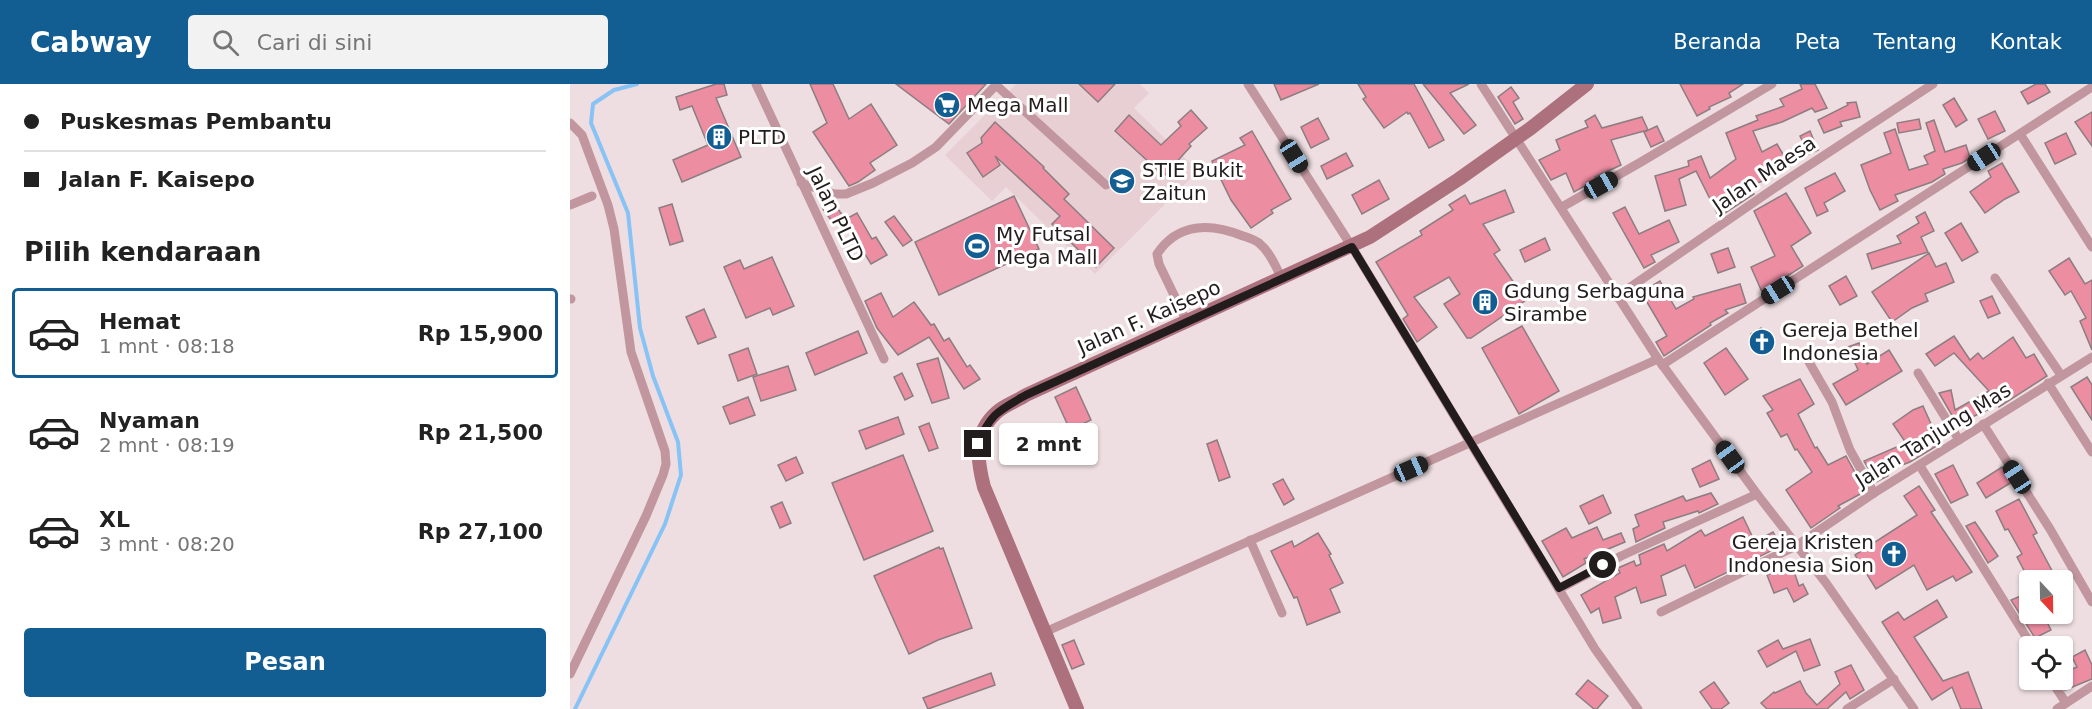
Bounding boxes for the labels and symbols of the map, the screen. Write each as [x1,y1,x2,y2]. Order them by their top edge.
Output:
supermarket icon: Mega Mall [932,90,962,120]
place label: Mega Mall [967,93,1069,117]
building icon: PLTD [704,122,734,152]
place label: PLTD [738,125,786,149]
street label: Jalan Maesa [1706,131,1820,218]
car [1277,136,1311,176]
car [1964,140,2004,174]
place label: STIE Bukit Zaitun [1142,158,1243,205]
street label: Jalan PLTD [802,161,869,266]
school or university icon: STIE Bukit Zaitun [1107,166,1137,196]
car [1581,168,1621,202]
place label: My Futsal Mega Mall [996,222,1098,269]
sports icon: My Futsal Mega Mall [962,231,992,261]
car [1758,273,1798,307]
street label: Jalan F. Kaisepo [1072,275,1224,360]
place label: Gdung Serbaguna Sirambe [1504,279,1685,326]
building icon: Gdung Serbaguna Sirambe [1470,287,1500,317]
place label: Gereja Bethel Indonesia [1782,318,1918,365]
church icon: Gereja Bethel Indonesia [1747,327,1777,357]
street label: Jalan Tanjung Mas [1849,377,2015,494]
callout: 2 mnt [999,423,1098,465]
route end [964,430,991,457]
car [1712,437,1748,477]
car [1391,453,1431,485]
car [2000,457,2034,497]
place label: Gereja Kristen Indonesia Sion [1728,530,1874,577]
church icon: Gereja Kristen Indonesia Sion [1879,539,1909,569]
route start [1589,551,1616,578]
north arrow [2019,570,2073,624]

